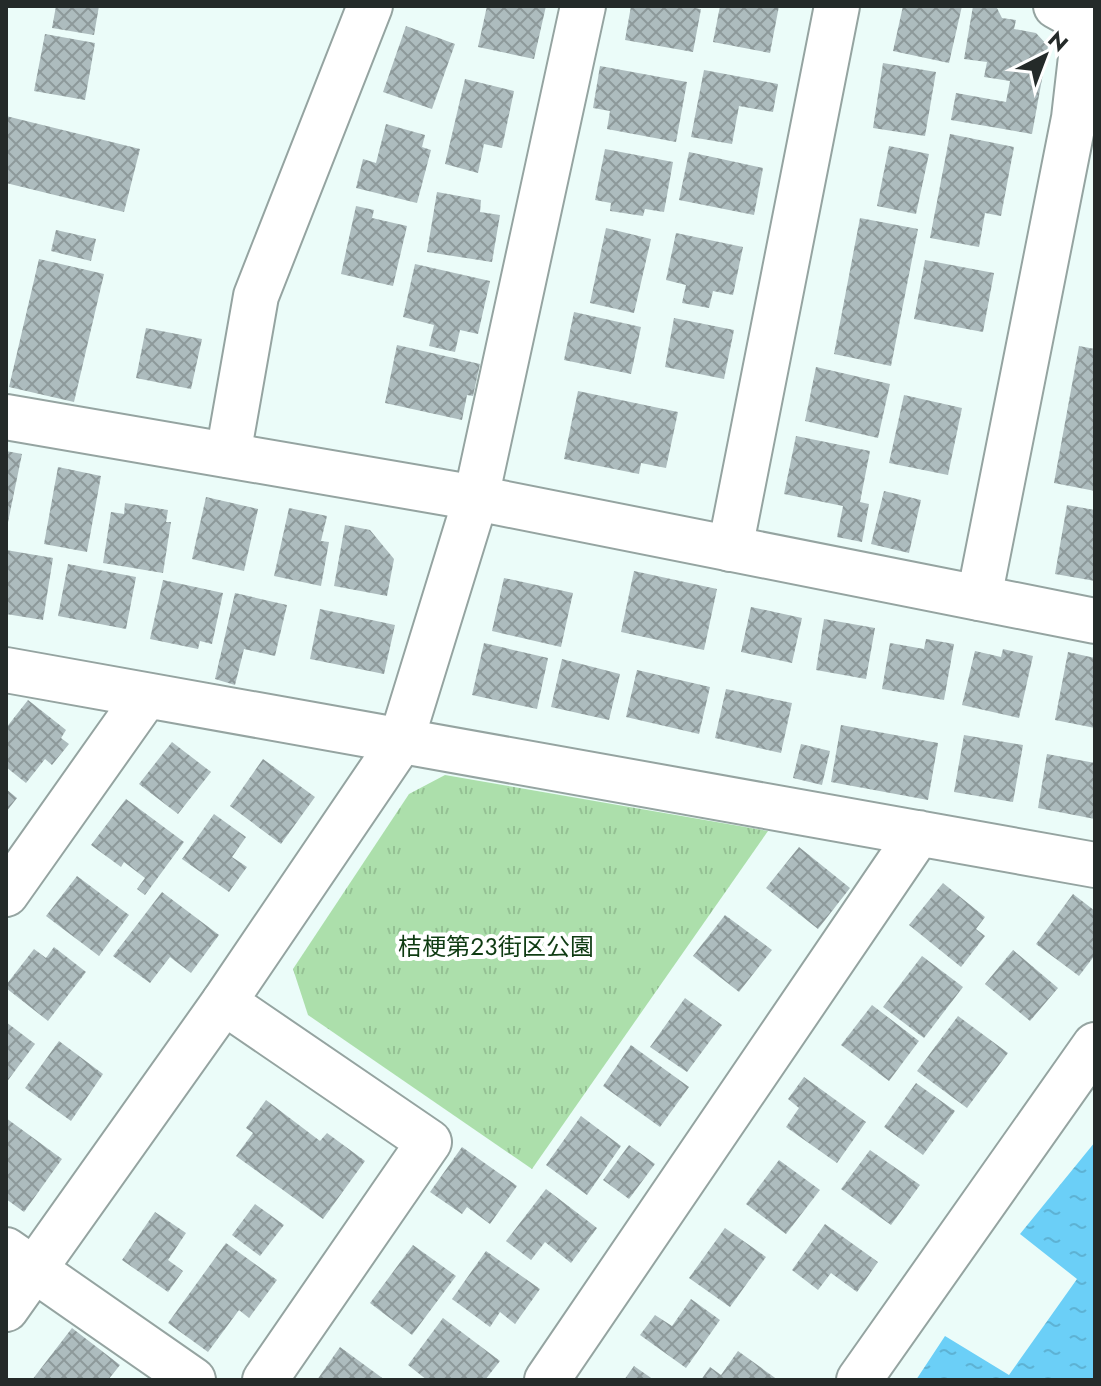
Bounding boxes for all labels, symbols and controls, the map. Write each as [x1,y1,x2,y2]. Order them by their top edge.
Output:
north arrow [1005,16,1085,96]
text: N [1041,23,1076,59]
park label: 桔梗第２３街区公園 [398,929,594,964]

